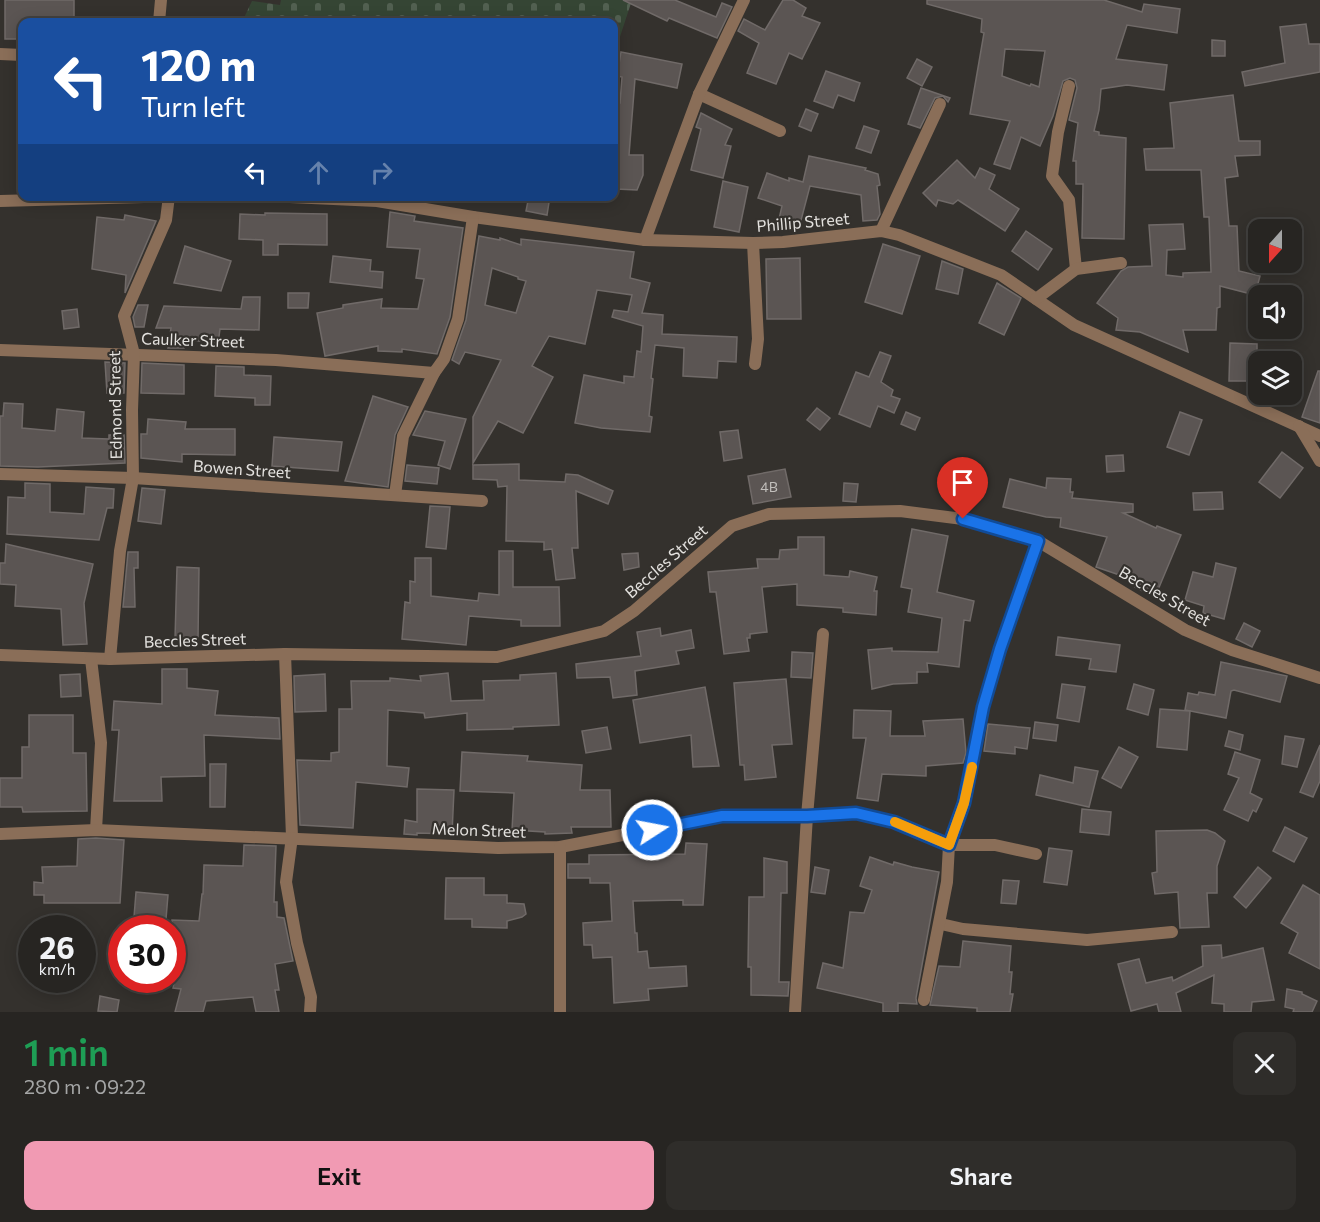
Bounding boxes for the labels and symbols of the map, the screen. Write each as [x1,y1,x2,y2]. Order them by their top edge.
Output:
street label: Phillip Street [756,208,851,235]
north arrow [1248,219,1302,273]
street label: Caulker Street [141,328,246,351]
street label: Edmond Street [104,350,125,460]
street label: Bowen Street [192,456,292,481]
pin [937,457,988,519]
house number: 4B [760,478,778,495]
street label: Beccles Street [621,519,711,601]
street label: Beccles Street [1116,562,1215,630]
street label: Beccles Street [143,628,247,651]
position arrow [620,798,684,862]
street label: Melon Street [431,818,527,841]
speed limit sign: 30 [108,915,186,993]

